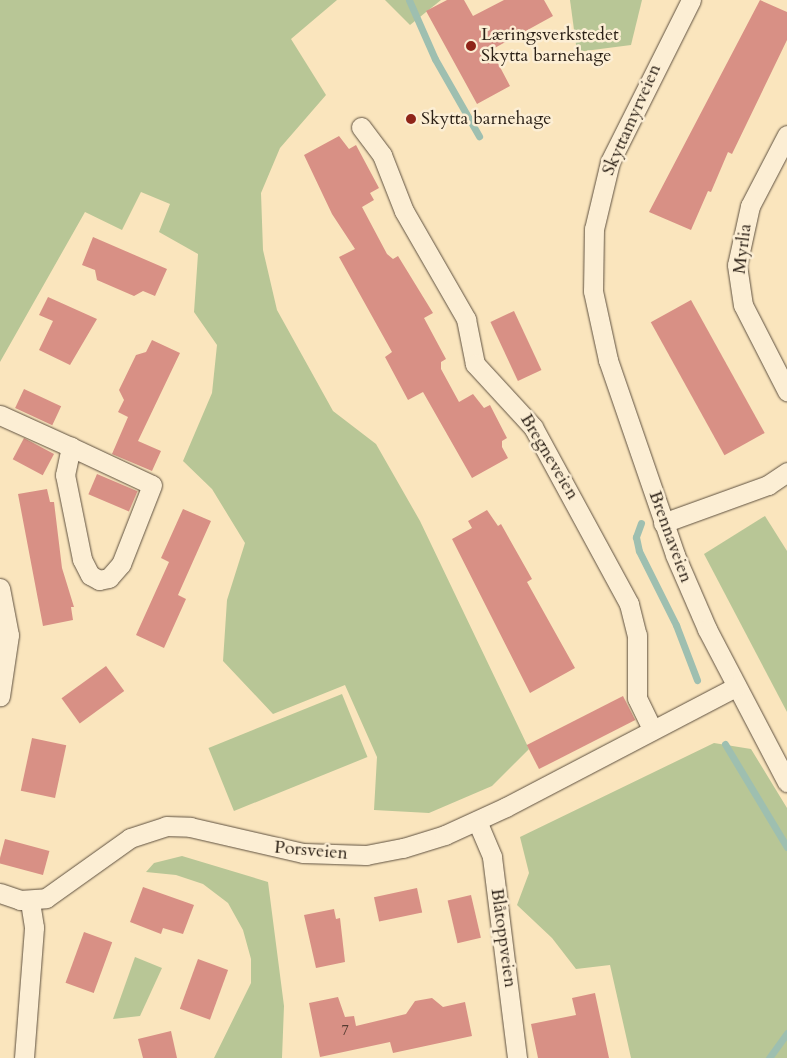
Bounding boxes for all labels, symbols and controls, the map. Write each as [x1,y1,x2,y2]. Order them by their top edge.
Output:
place label: Læringsverkstedet Skytta barnehage [481,25,619,68]
marker: Læringsverkstedet Skytta barnehage [465,40,477,52]
street label: Skyttamyrveien [598,61,666,179]
place label: Skytta barnehage [421,108,551,130]
marker: Skytta barnehage [405,113,417,125]
street label: Myrlia [729,223,757,275]
street label: Bregneveien [515,410,583,504]
street label: Brennaveien [643,488,697,586]
street label: Porsveien [273,837,349,865]
street label: Blåtoppveien [485,887,521,989]
house number: 7 [341,1022,349,1040]

